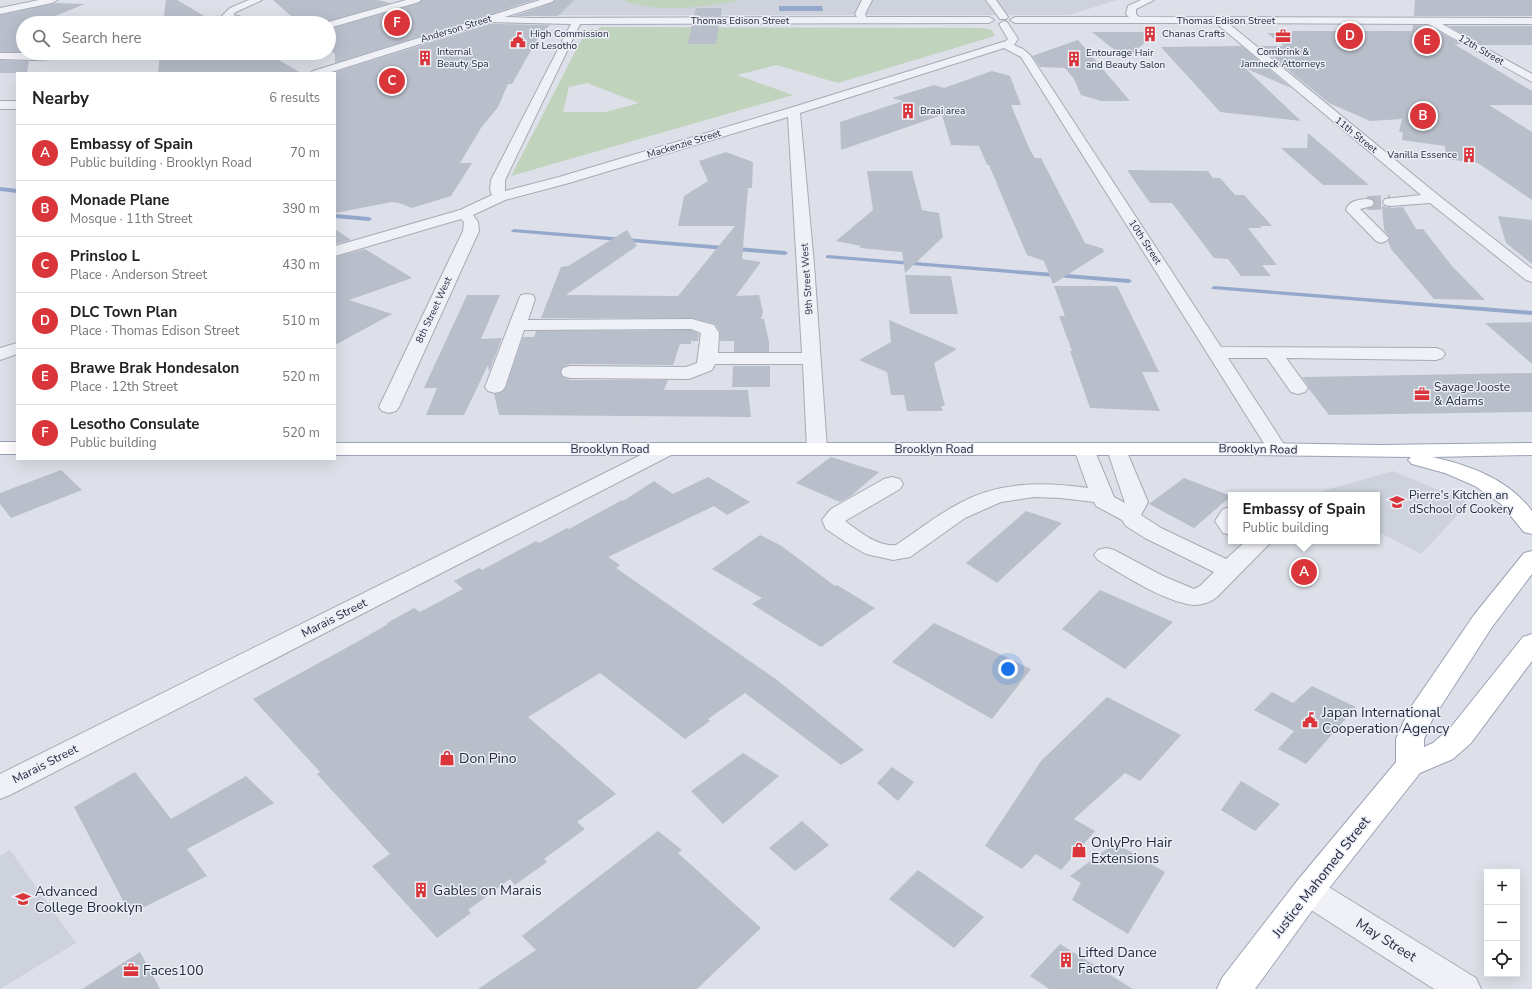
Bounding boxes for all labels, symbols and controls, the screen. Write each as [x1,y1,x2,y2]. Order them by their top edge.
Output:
pin: F [384,8,410,38]
street label: Anderson Street [419,11,494,46]
street label: Thomas Edison Street [691,14,790,28]
street label: Thomas Edison Street [1177,14,1276,28]
search box [16,16,336,60]
pin: D [1337,21,1363,51]
building icon: Chanas Crafts [1141,25,1159,43]
pin: E [1414,26,1440,56]
icon: search [30,27,52,49]
place label: High Commission of Lesotho [530,27,609,53]
place label: Chanas Crafts [1162,27,1225,41]
office icon: Combrink & Jamneck Attorneys [1274,27,1292,45]
text: Search here [62,28,142,48]
public building icon: High Commission of Lesotho [509,31,527,49]
street label: 12th Street [1455,31,1507,69]
place label: Internal Beauty Spa [437,45,489,71]
place label: Combrink & Jamneck Attorneys [1240,45,1325,71]
place label: Entourage Hair and Beauty Salon [1086,46,1165,72]
building icon: Internal Beauty Spa [416,49,434,67]
building icon: Entourage Hair and Beauty Salon [1065,50,1083,68]
pin: C [379,66,405,96]
text: Nearby [32,87,89,110]
text: 6 results [269,89,320,107]
pin: B [1410,101,1436,131]
building icon: Braai area [899,102,917,120]
place label: Braai area [920,104,965,118]
street label: 11th Street [1332,113,1381,157]
street label: Mackenzie Street [645,126,723,162]
text: Embassy of Spain [70,134,193,154]
text: A [40,144,50,162]
text: 70 m [290,144,320,162]
building icon: Vanilla Essence [1460,146,1478,164]
place label: Vanilla Essence [1386,148,1457,162]
text: Public building · Brooklyn Road [70,154,252,172]
text: Monade Plane [70,190,170,210]
text: B [41,200,49,218]
text: 390 m [282,200,320,218]
text: Mosque · 11th Street [70,210,192,228]
street label: 10th Street [1125,217,1165,268]
street label: 9th Street West [797,242,816,315]
text: Prinsloo L [70,246,140,266]
text: C [41,256,49,274]
text: 430 m [282,256,320,274]
text: Place · Anderson Street [70,266,207,284]
street label: 8th Street West [413,274,456,345]
text: DLC Town Plan [70,302,177,322]
text: D [40,312,50,330]
text: 510 m [282,312,320,330]
text: Place · Thomas Edison Street [70,322,239,340]
text: Brawe Brak Hondesalon [70,358,239,378]
text: E [41,368,49,386]
text: 520 m [282,368,320,386]
text: Place · 12th Street [70,378,178,396]
place label: Savage Jooste & Adams [1434,379,1510,409]
office icon: Savage Jooste & Adams [1413,385,1431,403]
text: Lesotho Consulate [70,414,199,434]
text: F [41,424,49,442]
text: 520 m [282,424,320,442]
text: Public building [70,434,157,452]
street label: Brooklyn Road [1218,440,1298,458]
street label: Brooklyn Road [570,441,650,457]
street label: Brooklyn Road [894,441,974,457]
place label: Pierre's Kitchen an dSchool of Cookery [1409,487,1514,517]
popup [1228,492,1380,544]
school or university icon: Pierre's Kitchen an dSchool of Cookery [1388,493,1406,511]
text: Embassy of Spain [1242,499,1366,519]
text: Public building [1242,519,1329,537]
pin: A [1291,557,1317,587]
street label: Marais Street [298,594,370,641]
your location [998,659,1018,679]
place label: Japan International Cooperation Agency [1321,703,1450,738]
public building icon: Japan International Cooperation Agency [1301,711,1319,729]
street label: Marais Street [9,740,81,787]
shop icon: Don Pino [438,749,456,767]
place label: Don Pino [459,749,517,768]
street label: Justice Mahomed Street [1267,812,1374,942]
place label: OnlyPro Hair Extensions [1091,833,1172,868]
shop icon: OnlyPro Hair Extensions [1070,841,1088,859]
map controls [1484,869,1520,977]
button: + [1484,869,1520,905]
building icon: Gables on Marais [412,881,430,899]
place label: Gables on Marais [433,881,542,900]
place label: Advanced College Brooklyn [35,882,143,917]
school or university icon: Advanced College Brooklyn [14,890,32,908]
button: − [1484,905,1520,941]
street label: May Street [1352,914,1420,966]
button: locate [1484,941,1520,977]
place label: Lifted Dance Factory [1078,943,1157,978]
building icon: Lifted Dance Factory [1057,951,1075,969]
office icon: Faces100 [122,961,140,979]
place label: Faces100 [143,961,204,980]

